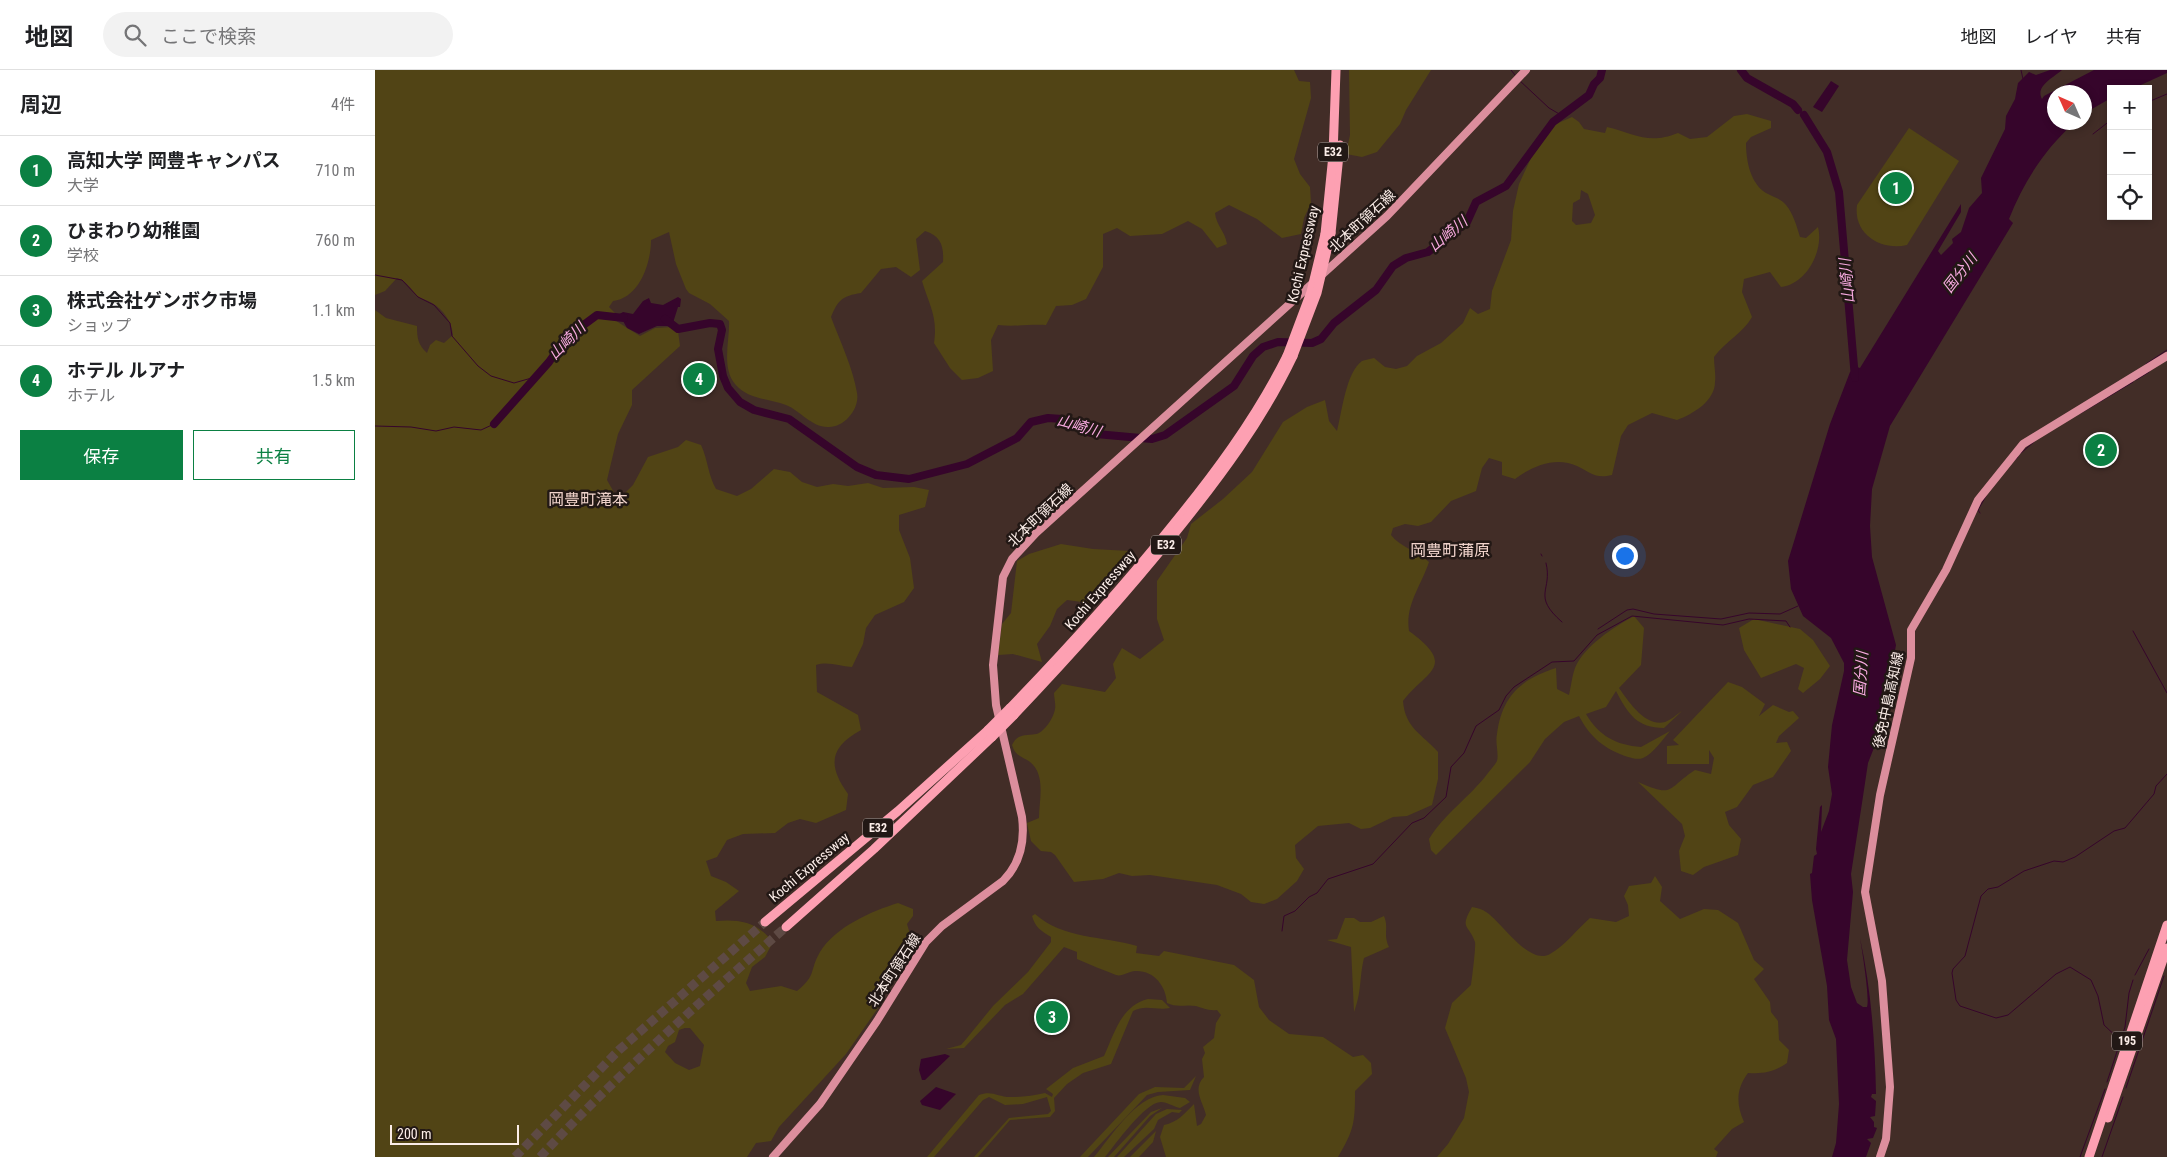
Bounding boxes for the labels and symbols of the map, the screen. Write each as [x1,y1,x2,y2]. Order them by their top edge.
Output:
north arrow [2047,85,2092,130]
road number: E32 [1318,142,1348,161]
pin: 1 [1880,169,1912,207]
street label: 北本町領石線 [1326,187,1398,255]
street label: Kochi Expressway [1284,204,1322,304]
water label: 山崎川 [1425,211,1473,255]
water label: 国分川 [1939,248,1982,296]
water label: 山崎川 [1836,256,1858,304]
water label: 山崎川 [545,317,591,363]
pin: 4 [683,360,715,398]
water label: 山崎川 [1055,411,1105,441]
pin: 2 [2085,431,2117,469]
street label: 北本町領石線 [1004,480,1076,550]
district label: 岡豊町滝本 [548,490,628,509]
road number: E32 [1151,536,1181,554]
district label: 岡豊町蒲原 [1410,541,1490,560]
your location [1612,543,1638,569]
street label: Kochi Expressway [1061,547,1139,633]
water label: 国分川 [1850,649,1872,697]
street label: 後免中島高知線 [1870,650,1906,750]
road number: E32 [863,818,893,838]
street label: Kochi Expressway [766,829,852,905]
street label: 北本町領石線 [864,930,924,1010]
pin: 3 [1036,998,1068,1036]
road number: 195 [2112,1031,2142,1050]
scale bar [390,1122,519,1145]

